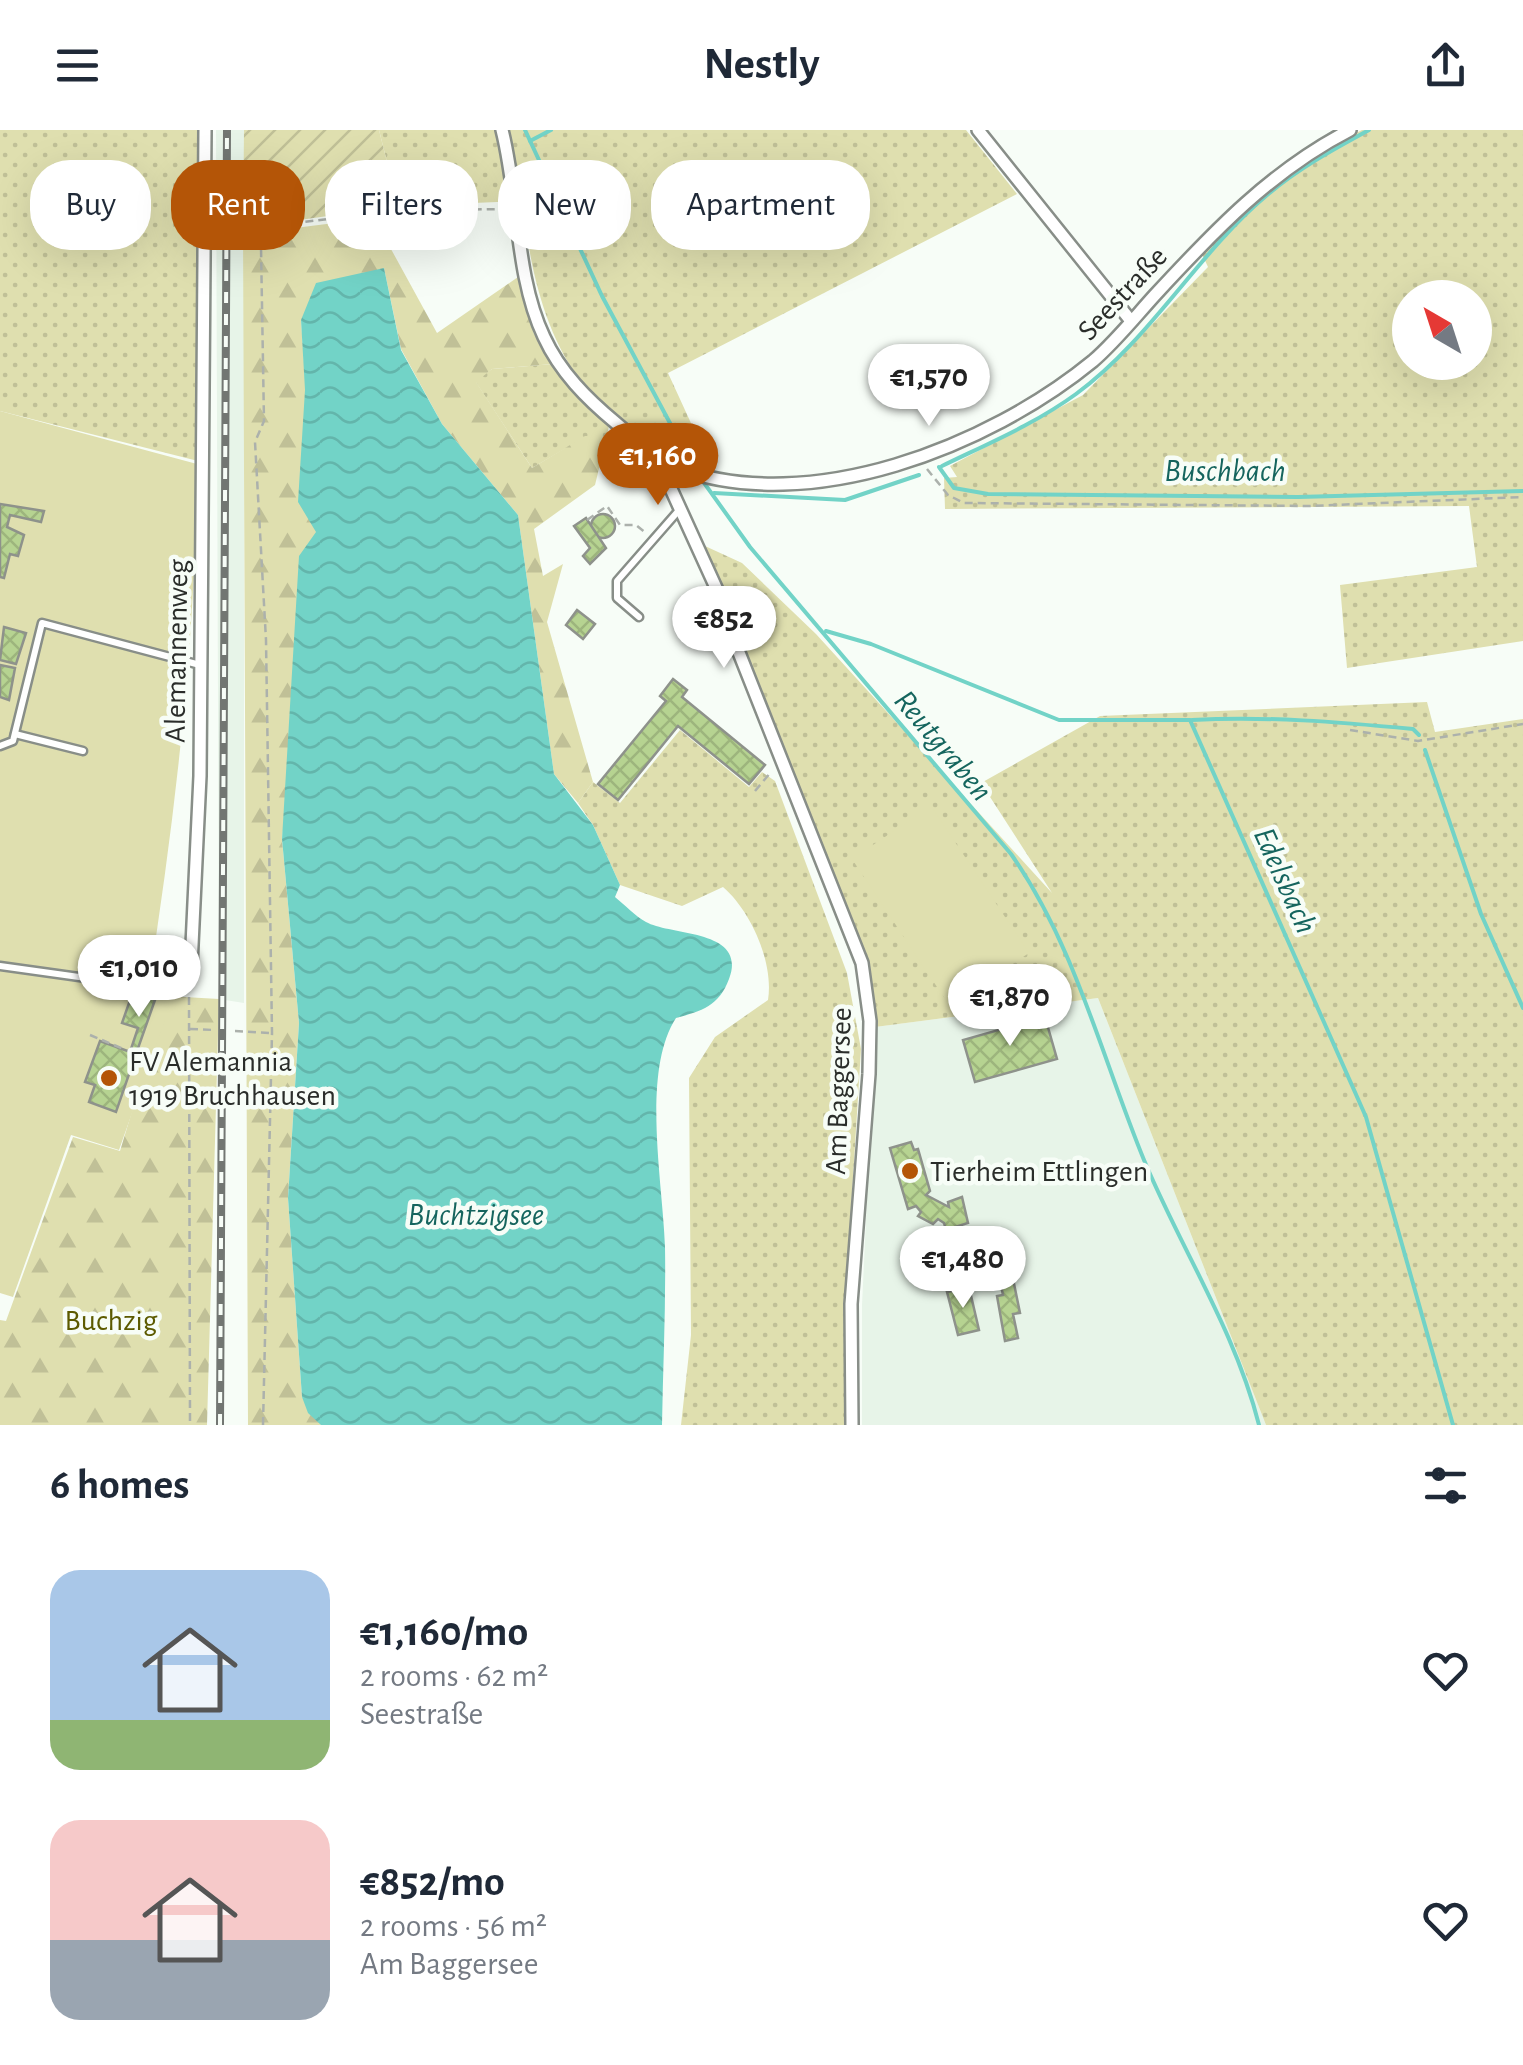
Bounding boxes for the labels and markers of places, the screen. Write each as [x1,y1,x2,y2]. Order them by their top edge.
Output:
pin: €1,570 [848,344,1010,429]
pin: €1,160 [577,423,739,508]
pin: €852 [665,586,783,671]
pin: €1,010 [58,935,220,1020]
pin: €1,870 [929,964,1091,1049]
place label: FV Alemannia 1919 Bruchhausen [129,1047,336,1111]
marker: FV Alemannia 1919 Bruchhausen [98,1067,120,1089]
place label: Tierheim Ettlingen [930,1157,1148,1187]
marker: Tierheim Ettlingen [899,1160,921,1182]
pin: €1,480 [882,1226,1044,1311]

